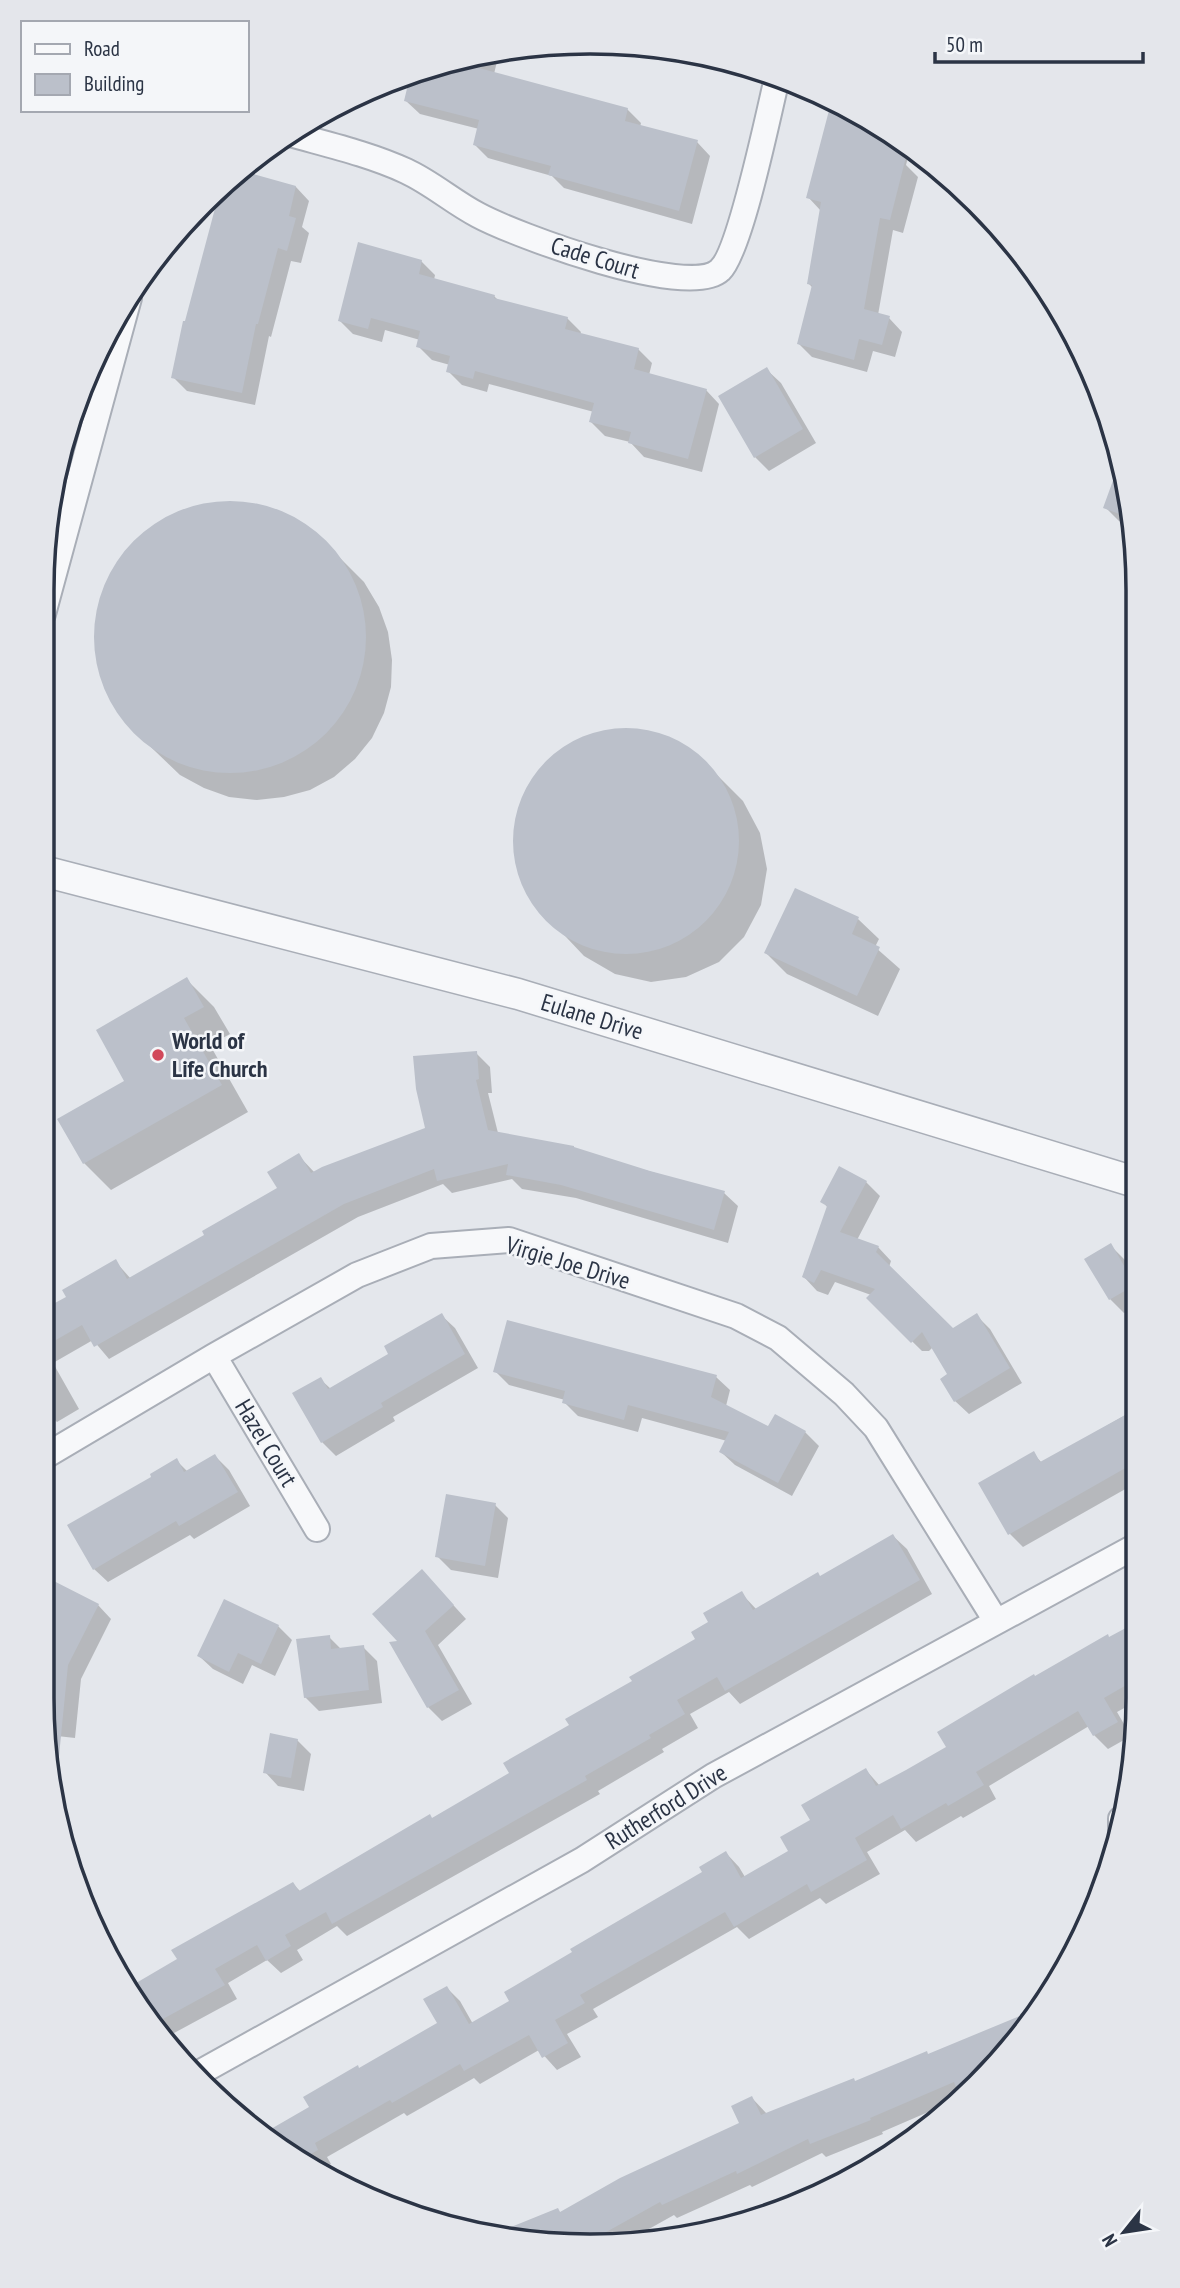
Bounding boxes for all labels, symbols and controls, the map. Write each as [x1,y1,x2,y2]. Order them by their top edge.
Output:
legend [21,21,248,112]
scale bar [935,21,1143,65]
text: 50 m [946,31,983,58]
text: Road [84,35,120,62]
text: Building [84,70,144,97]
street label: Cade Court [547,229,643,286]
street label: Eulane Drive [537,986,647,1047]
place label: World of Life Church [171,1025,268,1084]
marker: World of Life Church [150,1047,166,1063]
street label: Virgie Joe Drive [501,1229,634,1296]
street label: Hazel Court [228,1394,305,1492]
street label: Rutherford Drive [599,1757,732,1856]
north arrow [1089,2197,1159,2267]
text: N [1096,2230,1122,2251]

